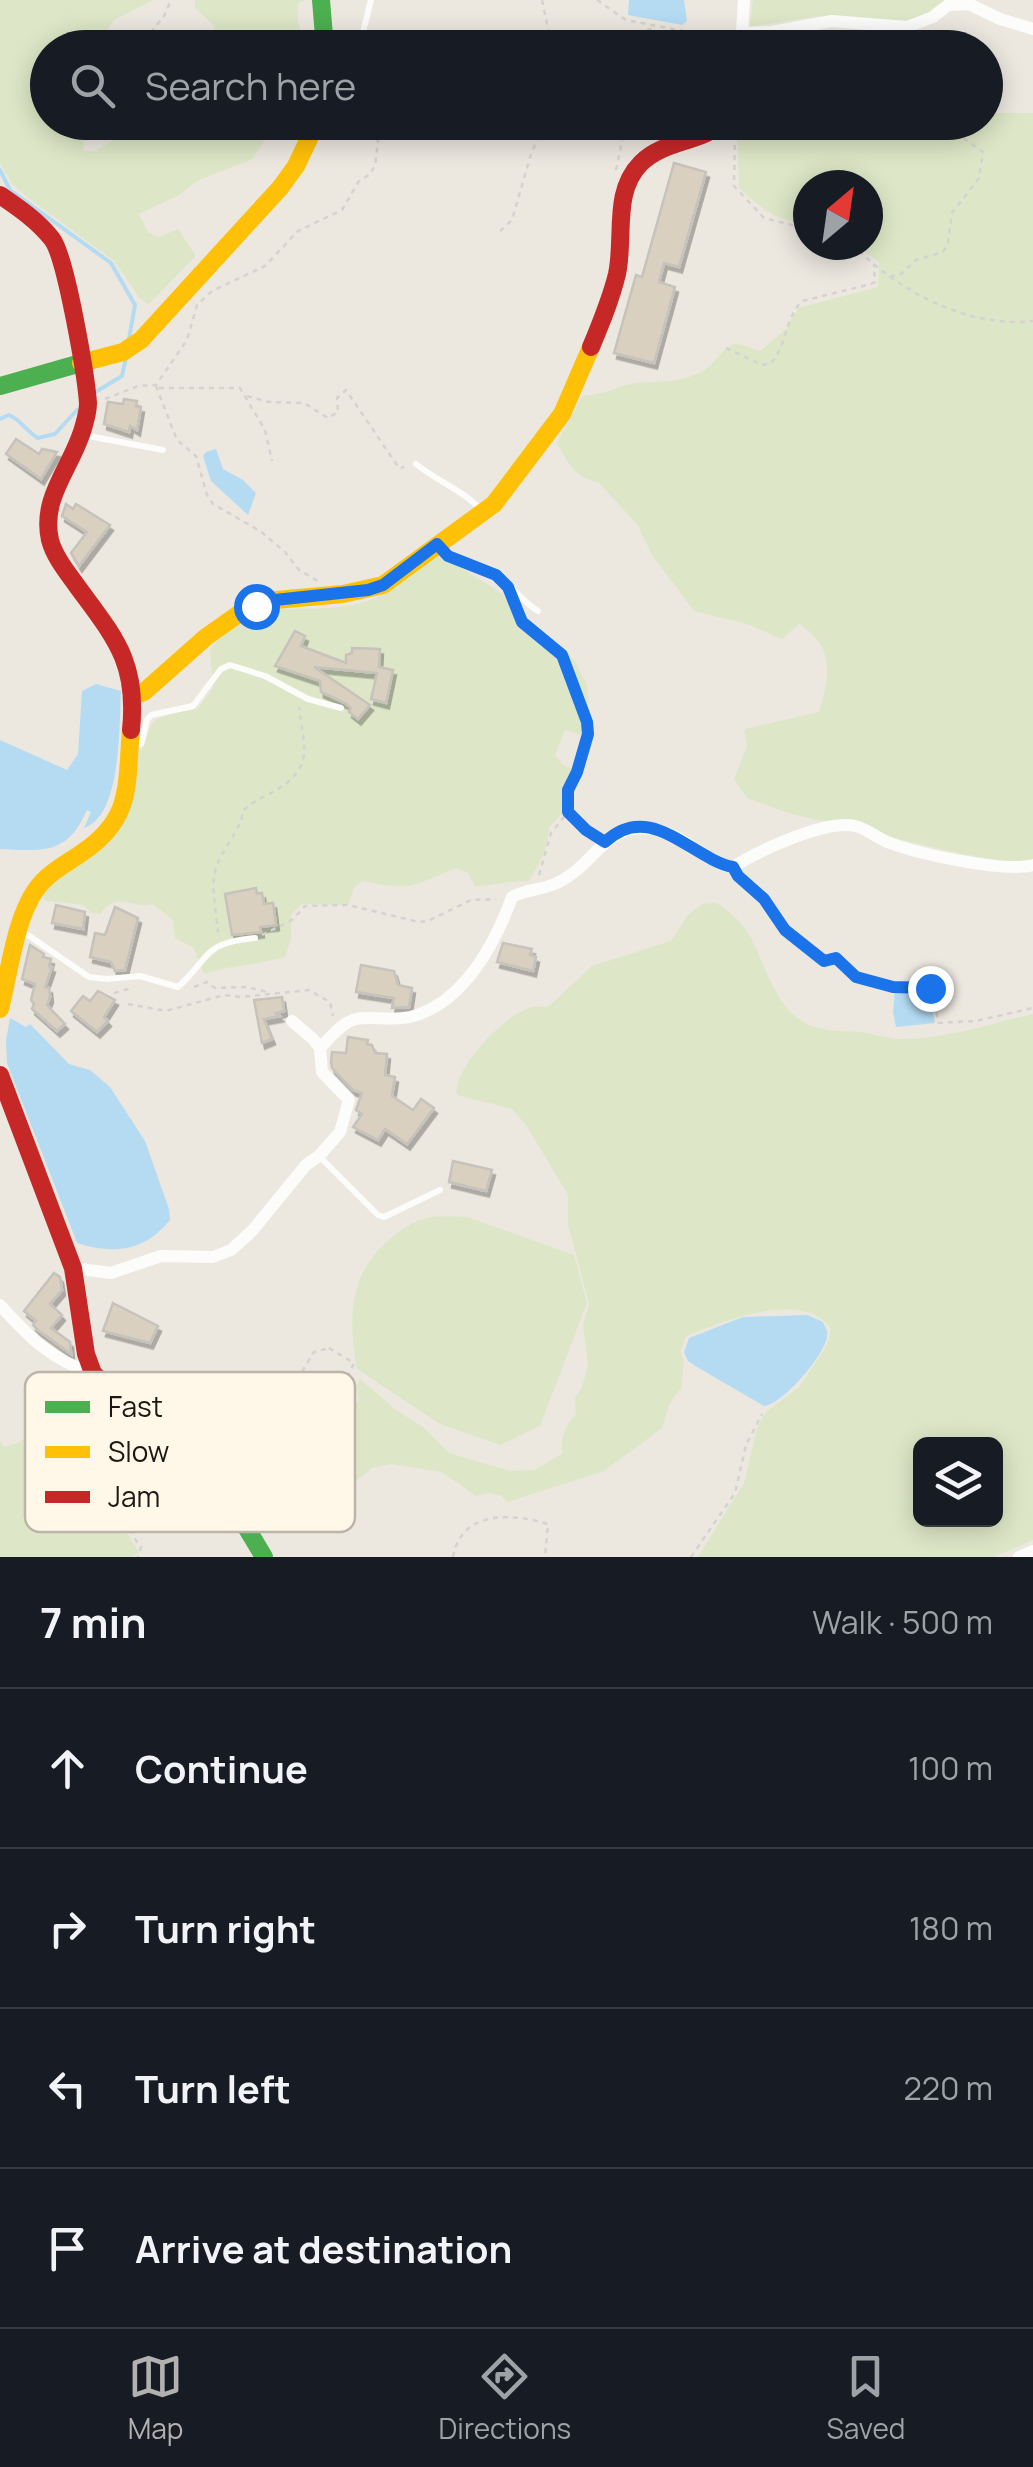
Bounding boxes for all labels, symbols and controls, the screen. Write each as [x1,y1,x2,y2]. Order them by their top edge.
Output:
search box [30,30,1003,140]
icon: search [65,58,120,113]
text: Search here [145,59,356,111]
north arrow [793,170,883,260]
route start [234,584,280,630]
route end [908,966,954,1012]
legend [25,1372,355,1532]
text: Fast [108,1387,163,1425]
text: Slow [108,1432,169,1470]
map controls [913,1437,1003,1527]
button: layers [913,1437,1003,1527]
text: Jam [108,1477,160,1515]
text: 7 min [40,1593,147,1651]
text: Walk · 500 m [812,1600,993,1644]
icon: ahead [40,1741,95,1796]
text: Continue [135,1742,308,1794]
text: 100 m [908,1746,993,1790]
icon: right [40,1901,95,1956]
text: Turn right [135,1902,316,1954]
text: 180 m [909,1906,993,1950]
icon: left [40,2061,95,2116]
text: Turn left [135,2062,291,2114]
text: 220 m [903,2066,993,2110]
icon: arrive [40,2221,95,2276]
text: Arrive at destination [135,2222,512,2274]
tab: Map [128,2349,183,2447]
tab: Directions [439,2349,571,2447]
tab: Saved [826,2349,905,2447]

